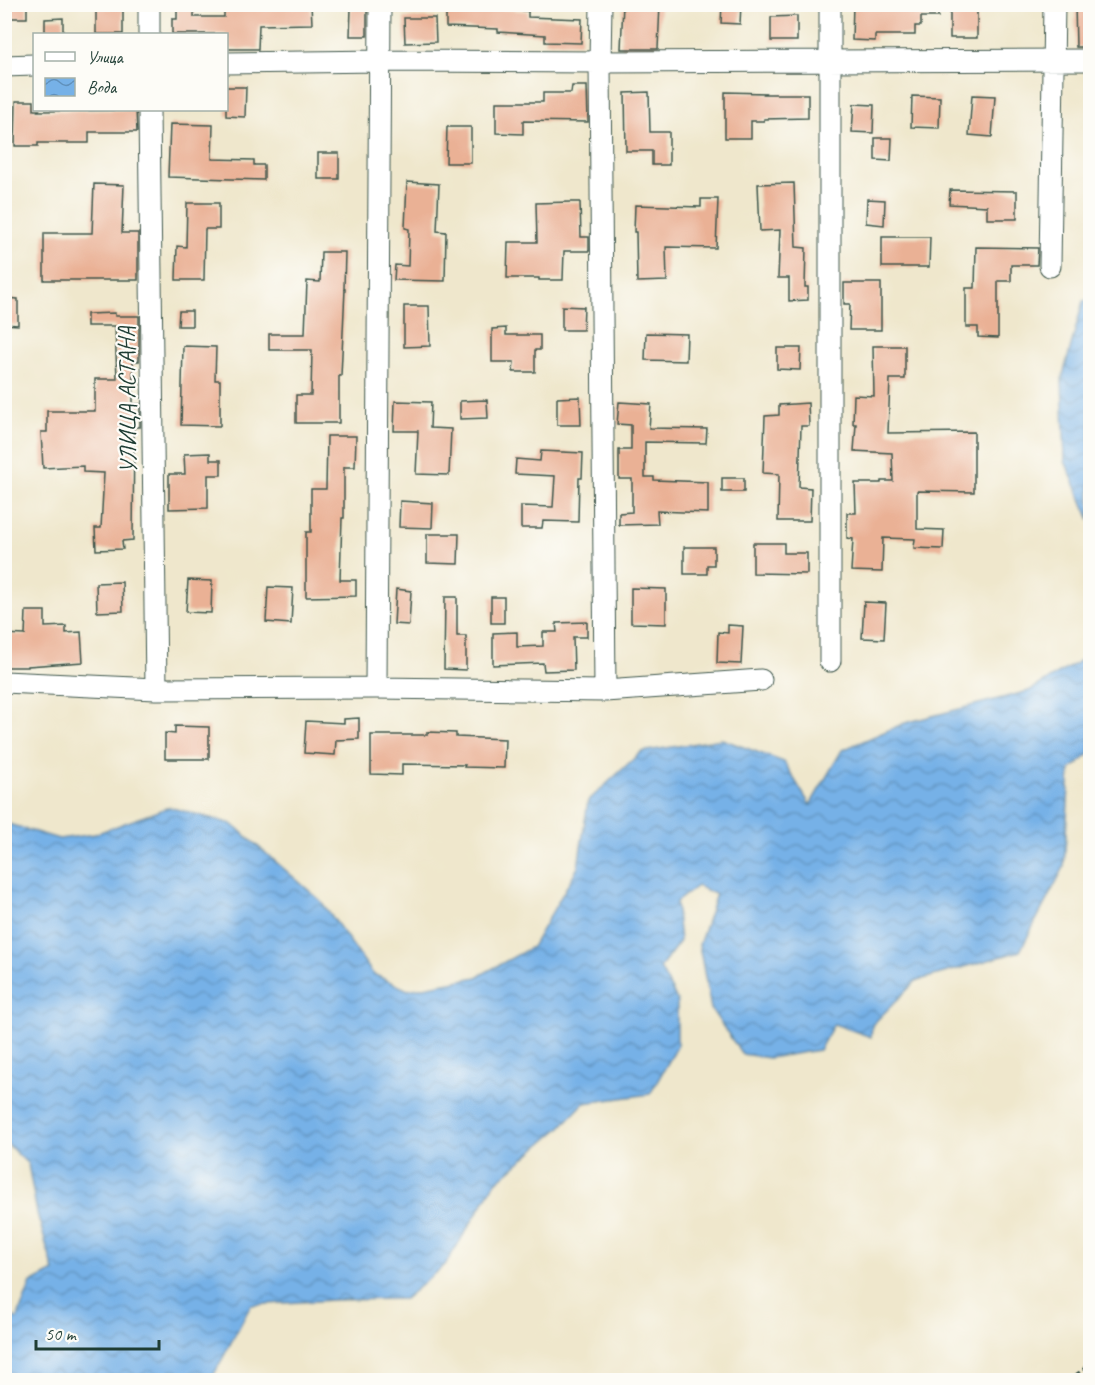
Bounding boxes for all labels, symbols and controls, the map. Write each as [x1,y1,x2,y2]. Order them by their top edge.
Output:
legend [33,33,228,111]
text: Улица [87,46,124,68]
text: Вода [87,76,118,98]
street label: УЛИЦА АСТАНА [111,325,143,474]
scale bar [36,1313,159,1351]
text: 50 m [45,1323,78,1345]

